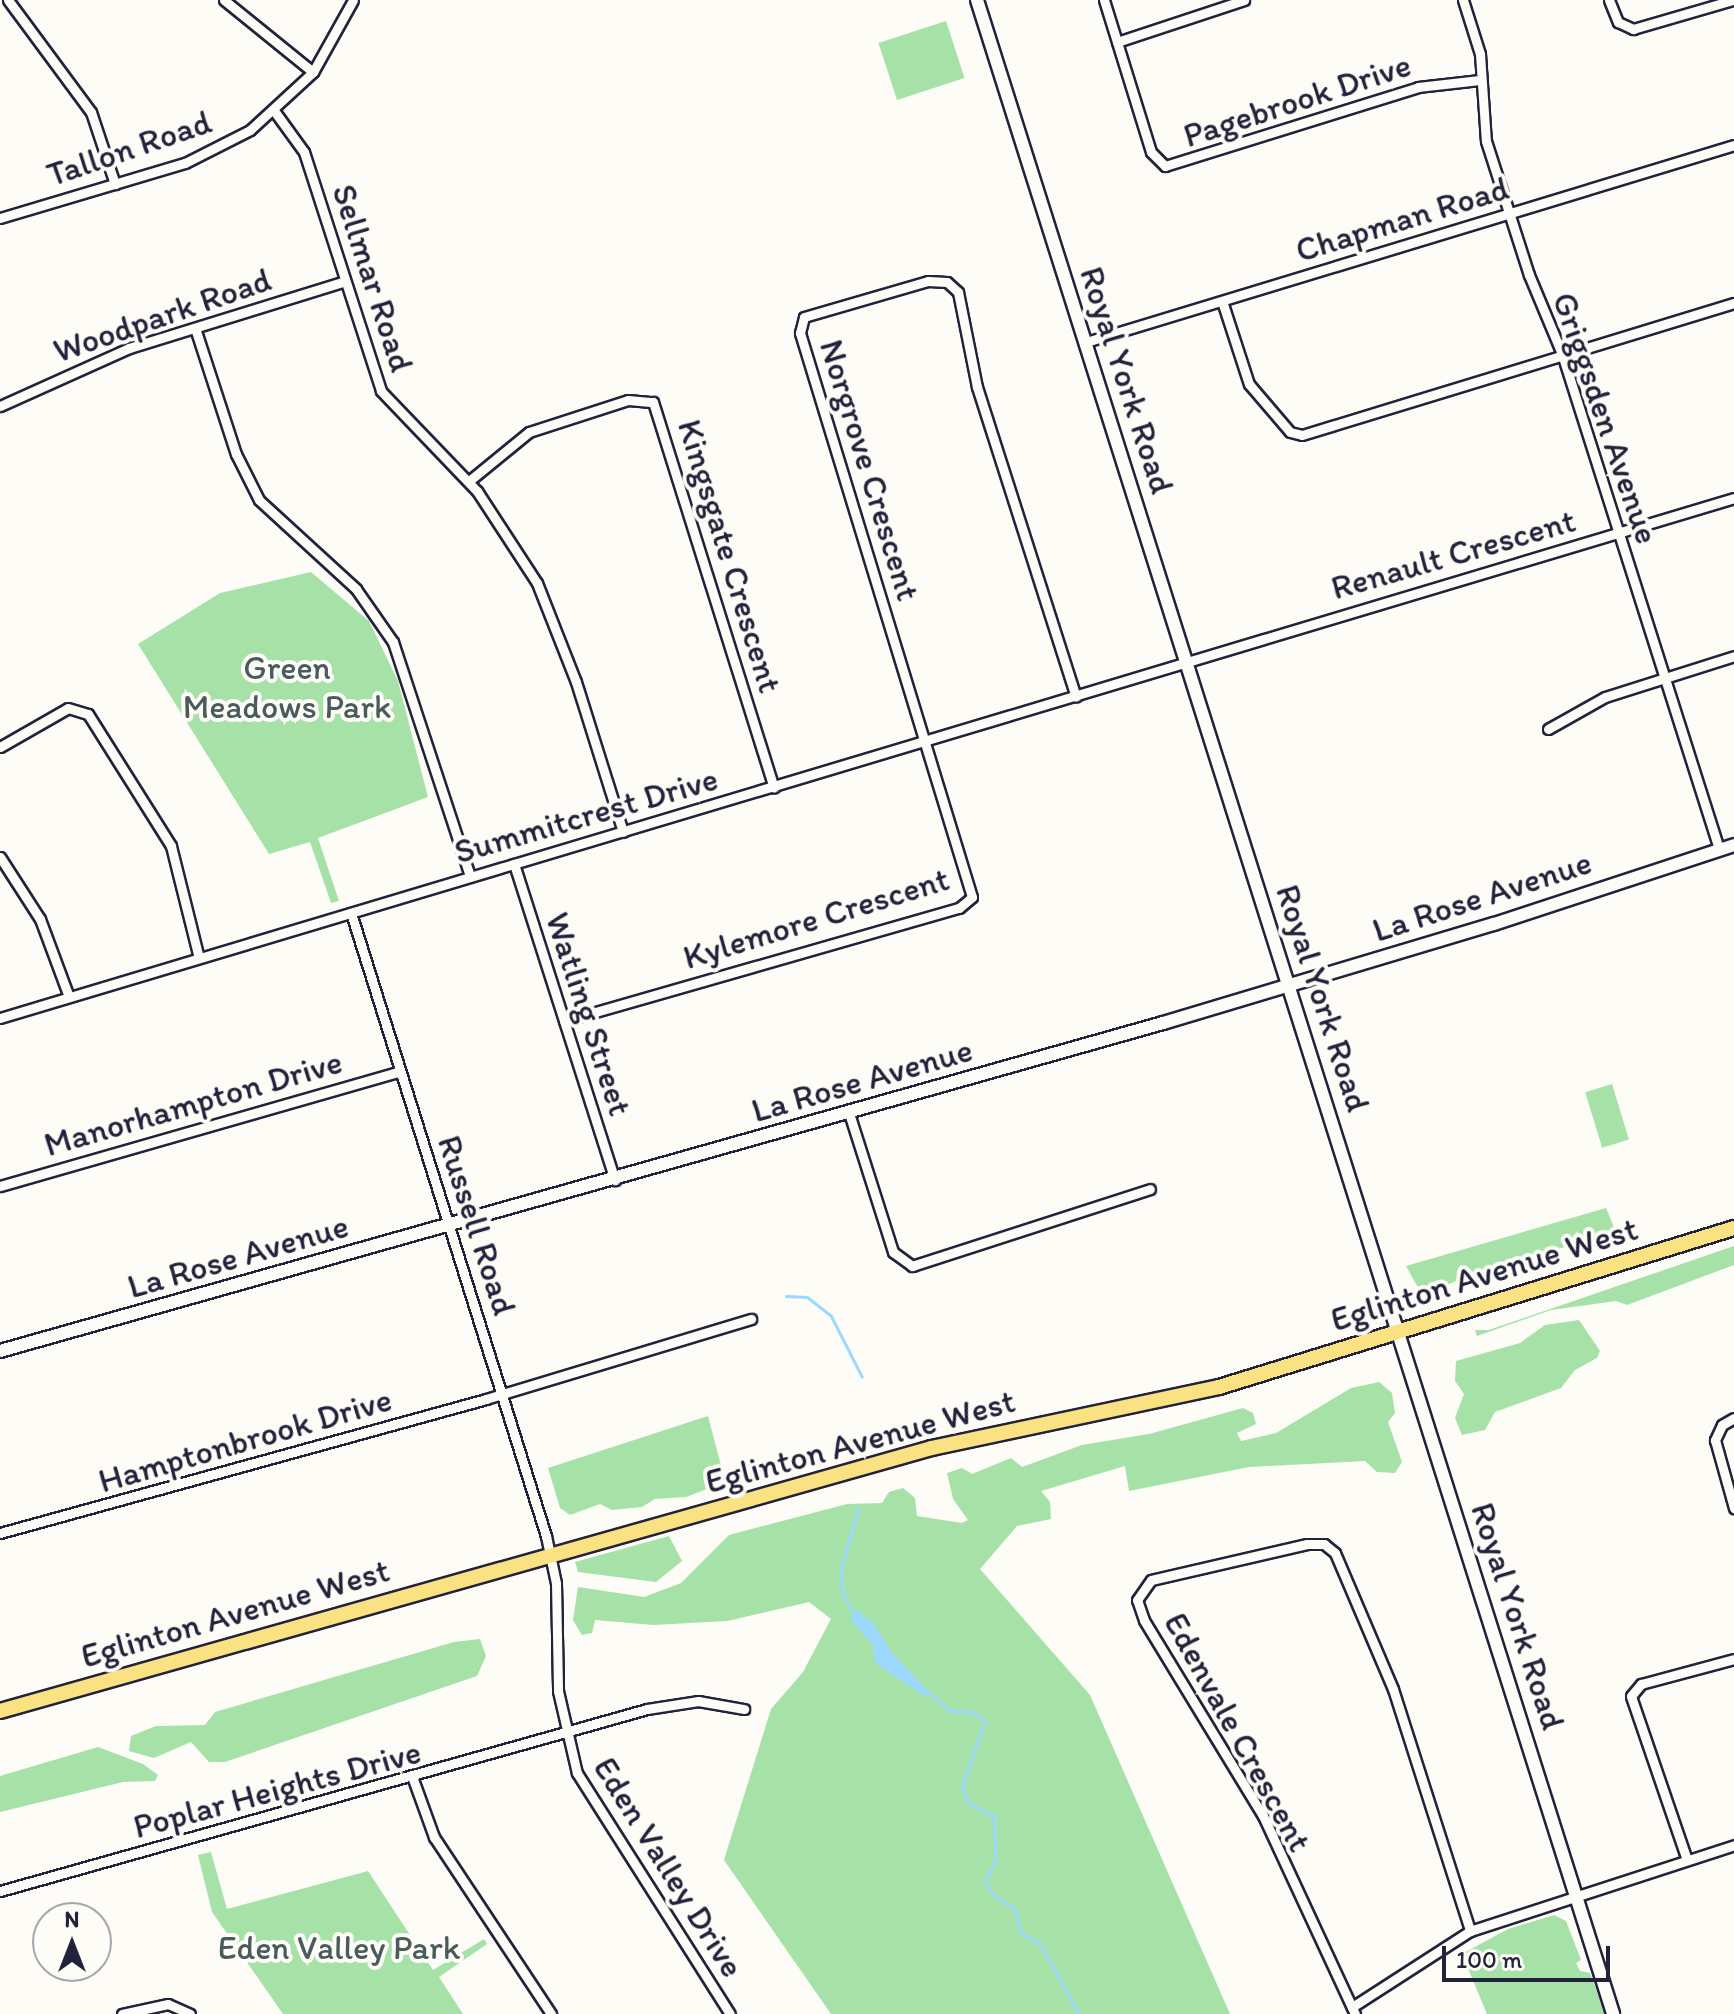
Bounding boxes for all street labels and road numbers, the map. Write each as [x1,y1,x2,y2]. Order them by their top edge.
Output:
street label: Pagebrook Drive [1178,44,1416,156]
street label: Tallon Road [42,101,216,195]
street label: Chapman Road [1291,167,1513,271]
street label: Sellmar Road [324,179,422,377]
street label: Woodpark Road [48,259,276,371]
street label: Royal York Road [1071,262,1183,498]
street label: Griggsden Avenue [1544,287,1668,549]
street label: Norgrove Crescent [811,334,929,606]
street label: Kingsgate Crescent [669,414,791,698]
street label: Renault Crescent [1326,500,1580,608]
street label: Summitcrest Drive [449,758,723,872]
street label: La Rose Avenue [1368,842,1596,950]
street label: Kylemore Crescent [678,858,954,978]
street label: Royal York Road [1267,880,1379,1116]
street label: Watling Street [537,907,641,1121]
street label: La Rose Avenue [748,1029,976,1131]
street label: Manorhampton Drive [39,1041,347,1165]
street label: Russell Road [429,1130,525,1320]
street label: La Rose Avenue [124,1205,352,1307]
street label: Eglinton Avenue West [1327,1208,1641,1340]
street label: Hamptonbrook Drive [93,1379,397,1501]
street label: Eglinton Avenue West [702,1380,1018,1502]
street label: Royal York Road [1462,1498,1574,1734]
street label: Eglinton Avenue West [78,1550,392,1676]
street label: Edenvale Crescent [1155,1605,1321,1859]
street label: Poplar Heights Drive [128,1731,426,1847]
street label: Eden Valley Drive [585,1750,753,1984]

